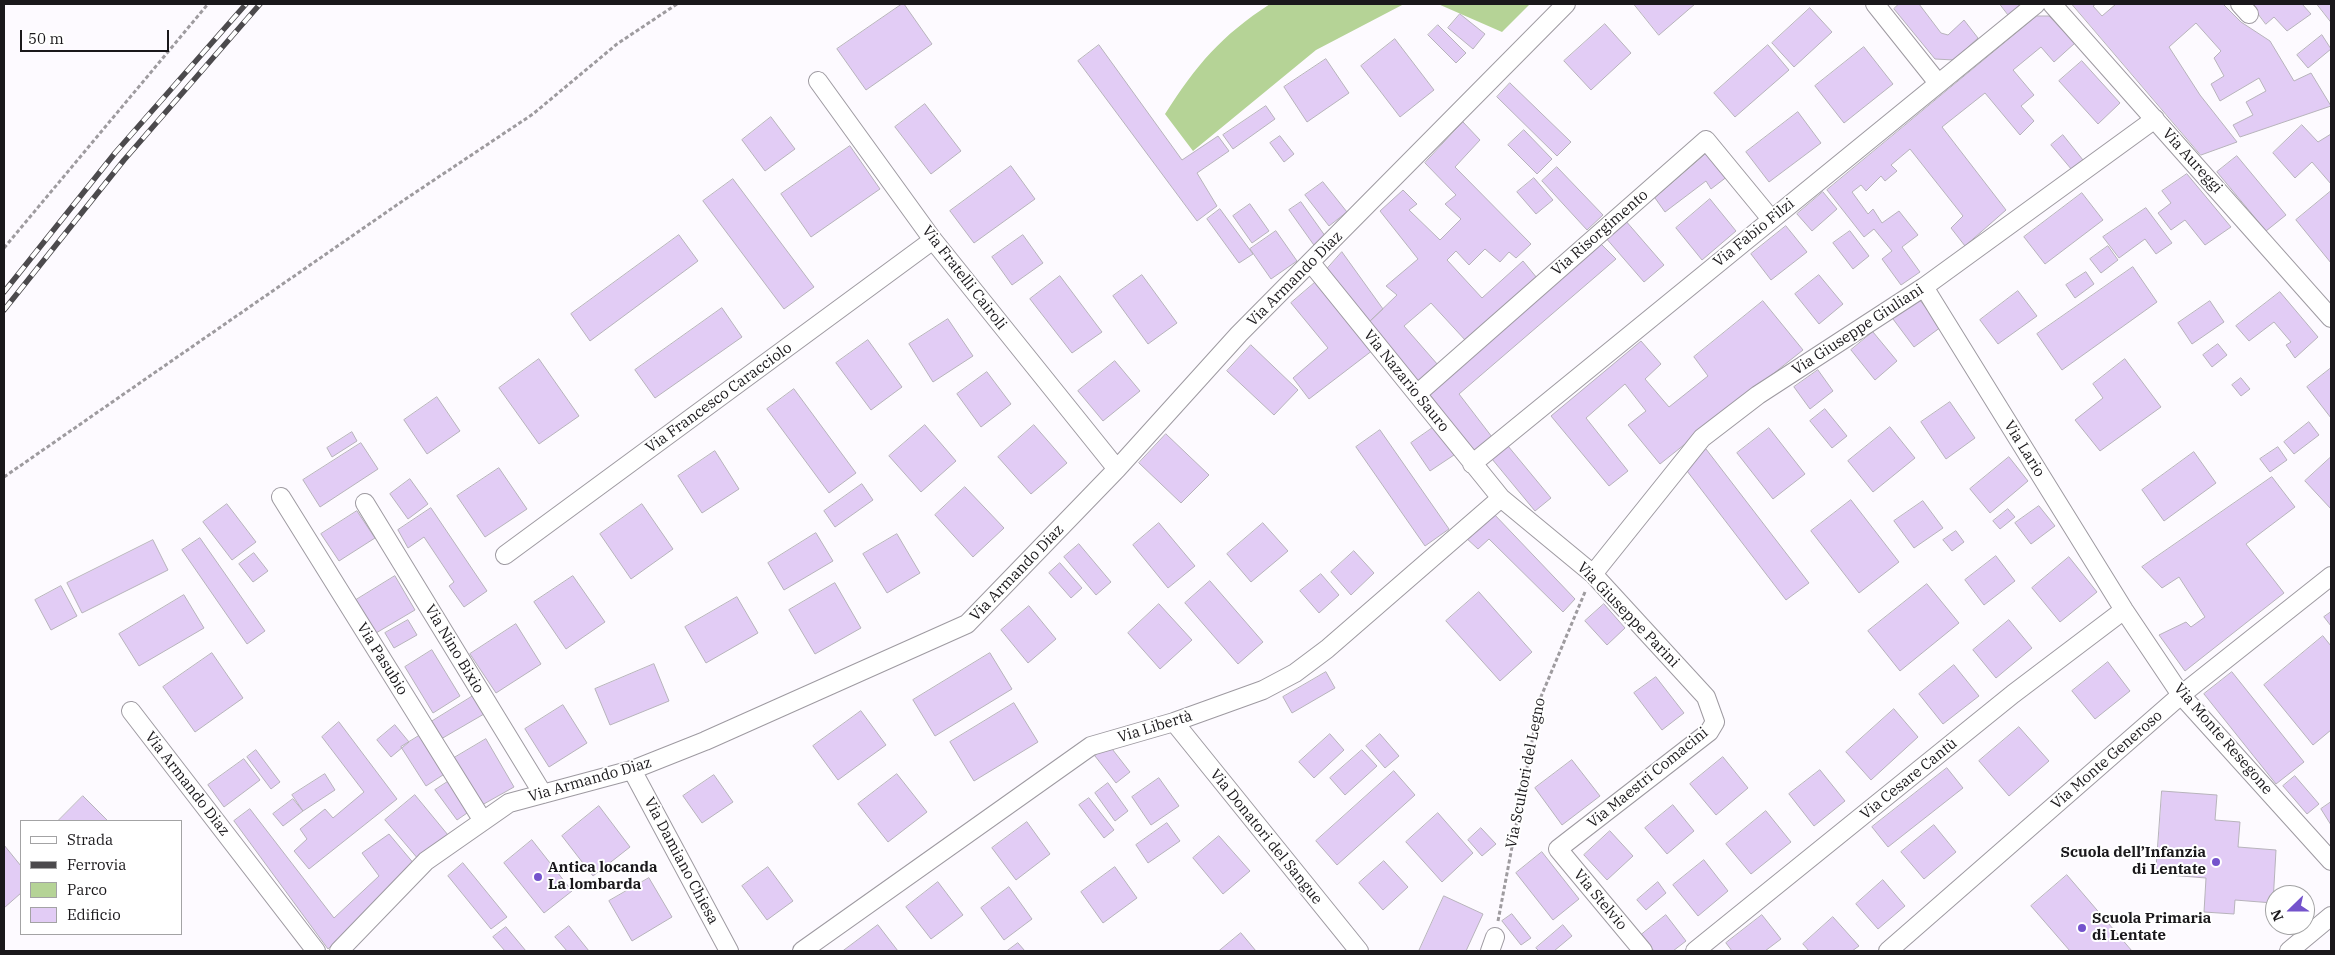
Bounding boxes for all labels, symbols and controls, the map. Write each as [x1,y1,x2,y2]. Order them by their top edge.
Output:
scale bar [22,20,171,52]
text: 50 m [28,29,64,48]
street label: Via Aureggi [2158,125,2226,197]
street label: Via Risorgimento [1548,186,1652,280]
street label: Via Fabio Filzi [1710,195,1798,271]
street label: Via Fratelli Cairoli [918,222,1010,334]
street label: Via Armando Diaz [1244,228,1346,330]
street label: Via Giuseppe Giuliani [1789,281,1927,379]
street label: Via Nazario Sauro [1359,326,1453,436]
street label: Via Francesco Caracciolo [642,339,796,457]
street label: Via Lario [2000,418,2048,480]
street label: Via Armando Diaz [966,521,1068,625]
street label: Via Giuseppe Parini [1573,559,1683,671]
street label: Via Nino Bixio [420,601,488,697]
street label: Via Pasubio [353,619,411,699]
street label: Via Monte Resegone [2170,680,2276,798]
street label: Via Scultori del Legno [1503,696,1549,850]
street label: Via Libertà [1115,707,1195,747]
street label: Via Monte Generoso [2048,707,2166,813]
street label: Via Maestri Comacini [1584,724,1712,832]
street label: Via Armando Diaz [141,728,233,840]
street label: Via Cesare Cantù [1857,734,1961,824]
street label: Via Armando Diaz [526,754,654,806]
street label: Via Donatori del Sangue [1206,766,1326,908]
street label: Via Damiano Chiesa [640,795,722,927]
legend [20,820,182,935]
text: Strada [67,830,113,849]
place label: Scuola dell’Infanzia di Lentate [2061,844,2206,879]
text: Ferrovia [67,855,126,874]
marker: Scuola dell’Infanzia di Lentate [2210,856,2222,868]
place label: Antica locanda La lombarda [548,859,657,894]
street label: Via Stelvio [1569,866,1631,934]
marker: Antica locanda La lombarda [532,871,544,883]
text: Parco [67,880,107,899]
north arrow [2265,885,2315,935]
text: Edificio [67,905,121,924]
text: N [2267,907,2287,924]
place label: Scuola Primaria di Lentate [2092,910,2211,945]
marker: Scuola Primaria di Lentate [2076,922,2088,934]

